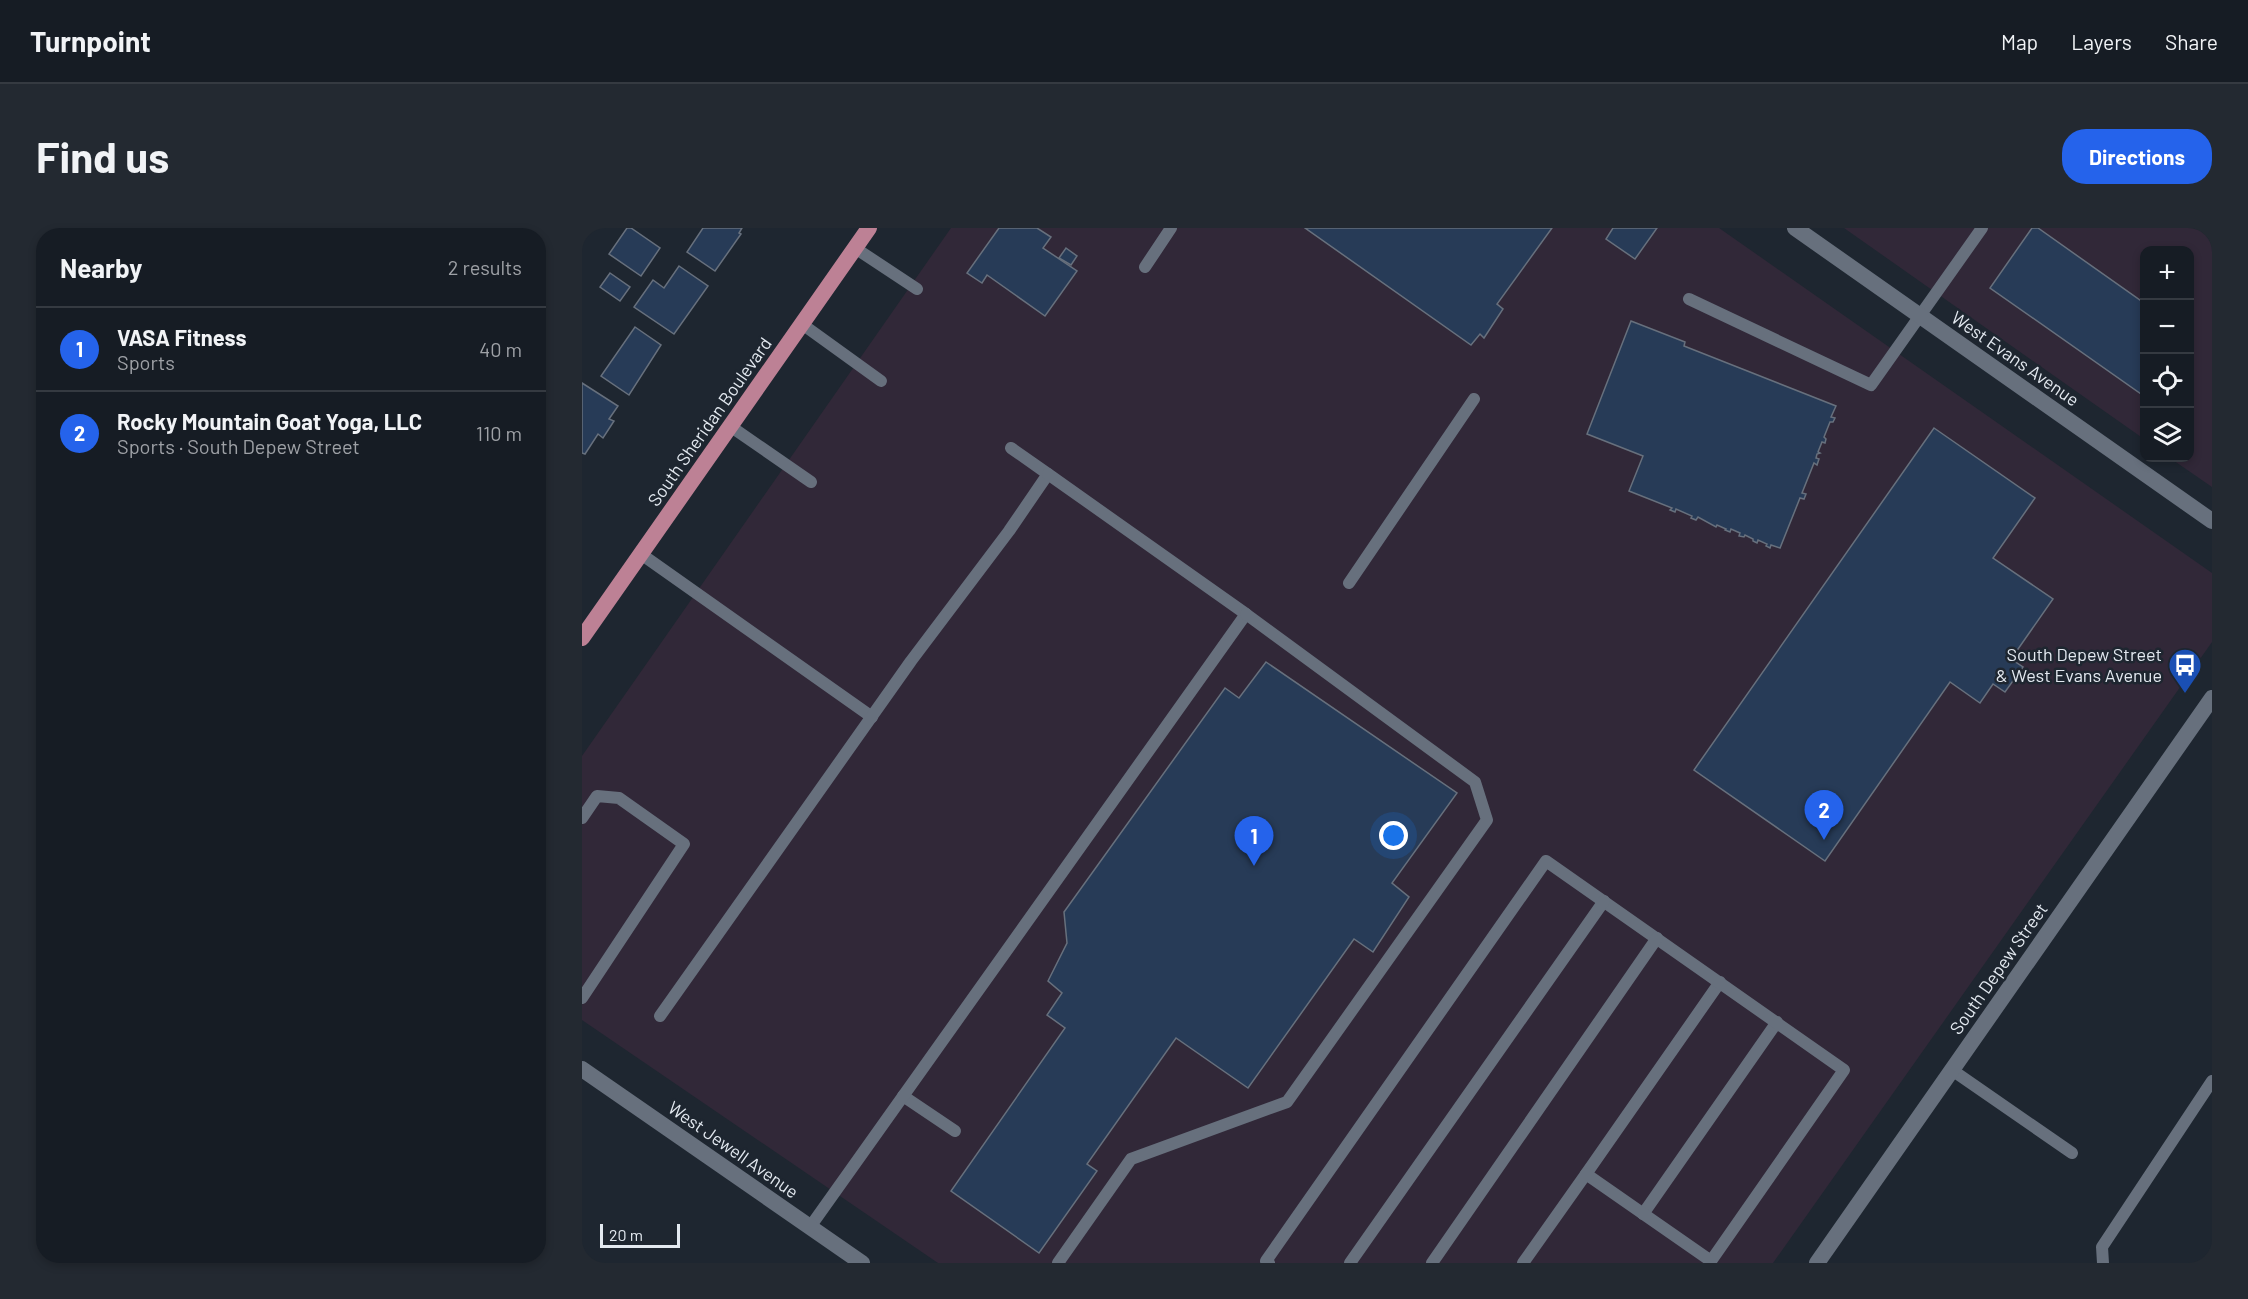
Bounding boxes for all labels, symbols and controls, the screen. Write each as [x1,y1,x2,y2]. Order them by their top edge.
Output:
text: Turnpoint [30,24,151,58]
text: Map [2001,29,2038,54]
text: Layers [2071,29,2132,54]
text: Share [2165,29,2218,54]
button: Directions [2062,129,2212,184]
text: Find us [36,131,169,181]
map controls [2140,246,2194,462]
button: + [2140,246,2194,300]
text: Nearby [60,252,142,283]
text: 2 results [448,255,522,279]
button: − [2140,300,2194,354]
street label: West Evans Avenue [1948,306,2084,410]
text: VASA Fitness [117,324,247,350]
street label: South Sheridan Boulevard [643,333,776,510]
text: 1 [76,337,83,361]
text: 40 m [479,337,522,361]
text: Sports [117,350,175,374]
button: locate [2140,354,2194,408]
text: Rocky Mountain Goat Yoga, LLC [117,408,422,434]
button: layers [2140,408,2194,462]
text: 2 [74,421,85,445]
text: 110 m [476,421,522,445]
text: Sports · South Depew Street [117,434,360,458]
place label: South Depew Street & West Evans Avenue [1996,643,2162,686]
bus stop icon: South Depew Street & West Evans Avenue [2167,647,2203,694]
pin: 2 [1804,790,1844,840]
pin: 1 [1234,816,1274,866]
your location [1379,821,1408,850]
street label: South Depew Street [1945,898,2052,1038]
street label: West Jewell Avenue [664,1096,803,1202]
scale bar [600,1221,680,1248]
text: 20 m [609,1225,643,1244]

